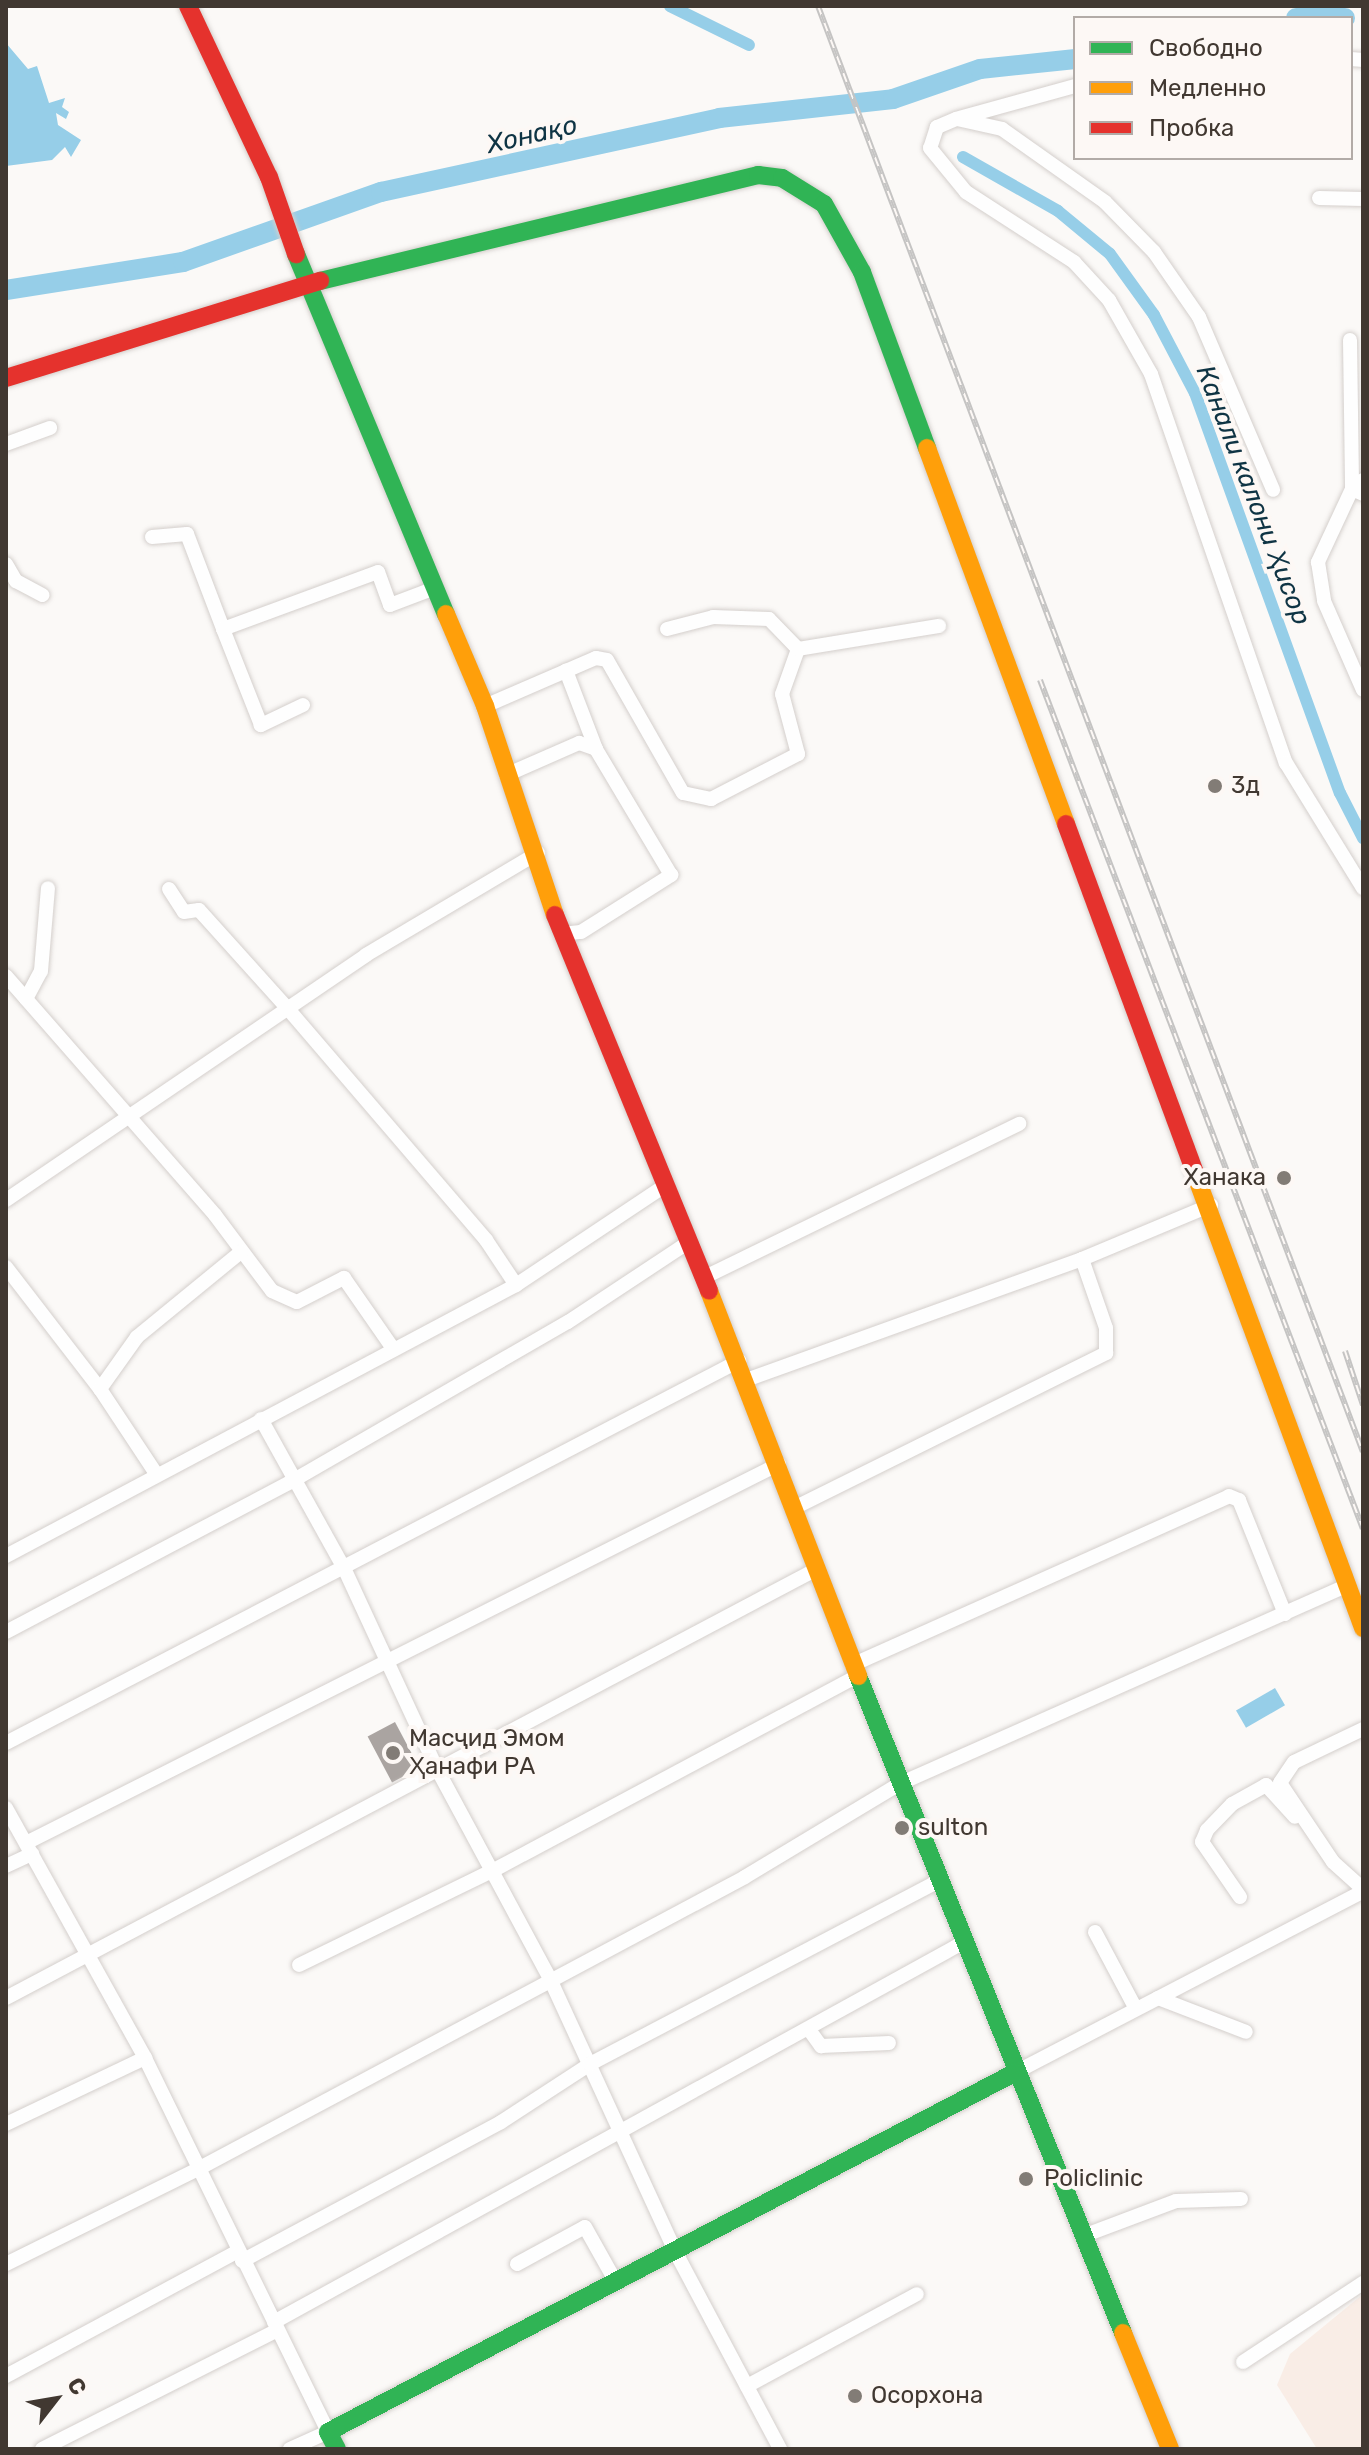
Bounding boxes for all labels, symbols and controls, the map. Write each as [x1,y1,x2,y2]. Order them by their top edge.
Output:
legend [1073,16,1353,160]
text: Свободно [1149,34,1263,62]
text: Медленно [1149,74,1266,102]
water label: Хонақо [484,109,580,161]
text: Пробка [1149,114,1234,142]
water label: Канали калони Ҳисор [1189,361,1317,629]
place label: 3д [1231,772,1260,800]
marker: 3д [1206,777,1224,795]
place label: Ханака [1184,1164,1266,1192]
marker: Ханака [1273,1167,1295,1189]
place label: Масҷид Эмом Ҳанафи РА [409,1725,565,1781]
marker: Масҷид Эмом Ҳанафи РА [384,1744,402,1762]
place label: sulton [918,1814,988,1842]
marker: sulton [893,1819,911,1837]
place label: Policlinic [1044,2165,1143,2193]
marker: Policlinic [1015,2168,1037,2190]
north arrow [16,2359,96,2439]
text: С [61,2373,93,2400]
place label: Осорхона [871,2382,983,2410]
marker: Осорхона [846,2387,864,2405]

